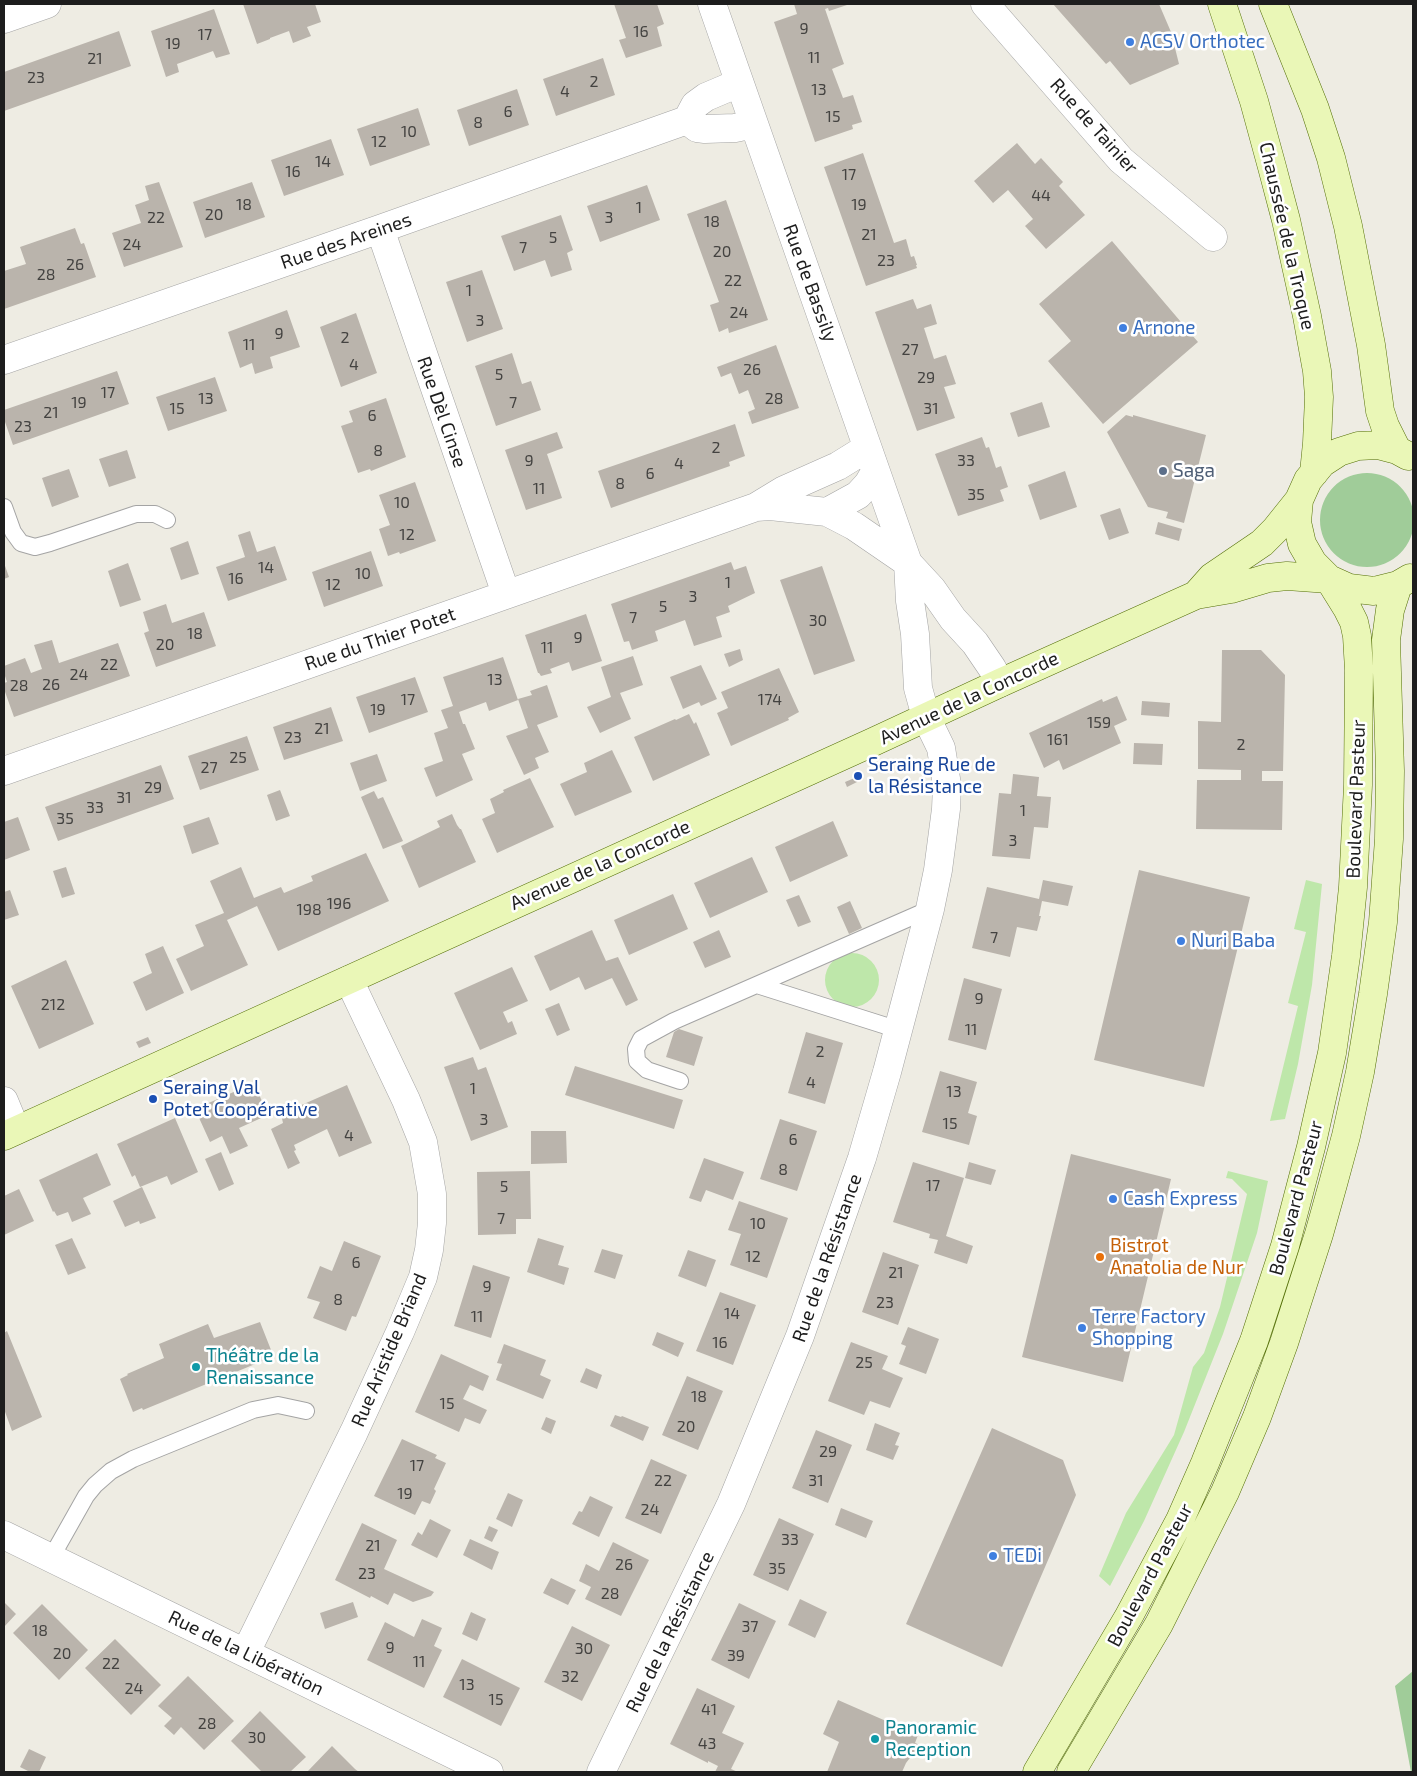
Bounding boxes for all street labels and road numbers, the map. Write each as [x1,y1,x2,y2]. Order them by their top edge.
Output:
street label: Rue de Tainier [1045,74,1143,178]
street label: Chaussée de la Troque [1254,140,1320,332]
street label: Rue des Areines [278,208,414,274]
street label: Rue de Bassily [778,221,842,345]
street label: Rue Dèl Cinse [412,353,472,471]
street label: Rue du Thier Potet [301,602,459,676]
street label: Avenue de la Concorde [876,647,1062,749]
street label: Boulevard Pasteur [1342,719,1370,879]
street label: Avenue de la Concorde [506,815,694,915]
street label: Boulevard Pasteur [1264,1118,1328,1278]
street label: Rue de la Résistance [787,1171,867,1345]
street label: Rue Aristide Briand [346,1270,432,1430]
street label: Boulevard Pasteur [1103,1499,1197,1651]
street label: Rue de la Résistance [621,1548,719,1716]
street label: Rue de la Libération [165,1605,327,1701]

